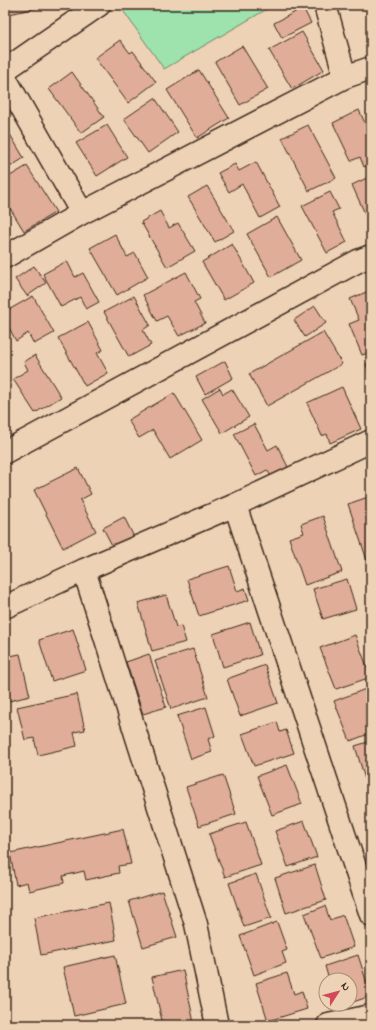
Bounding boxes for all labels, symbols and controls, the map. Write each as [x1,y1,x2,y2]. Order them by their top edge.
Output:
north arrow [318,972,358,1012]
text: N [337,979,354,994]

